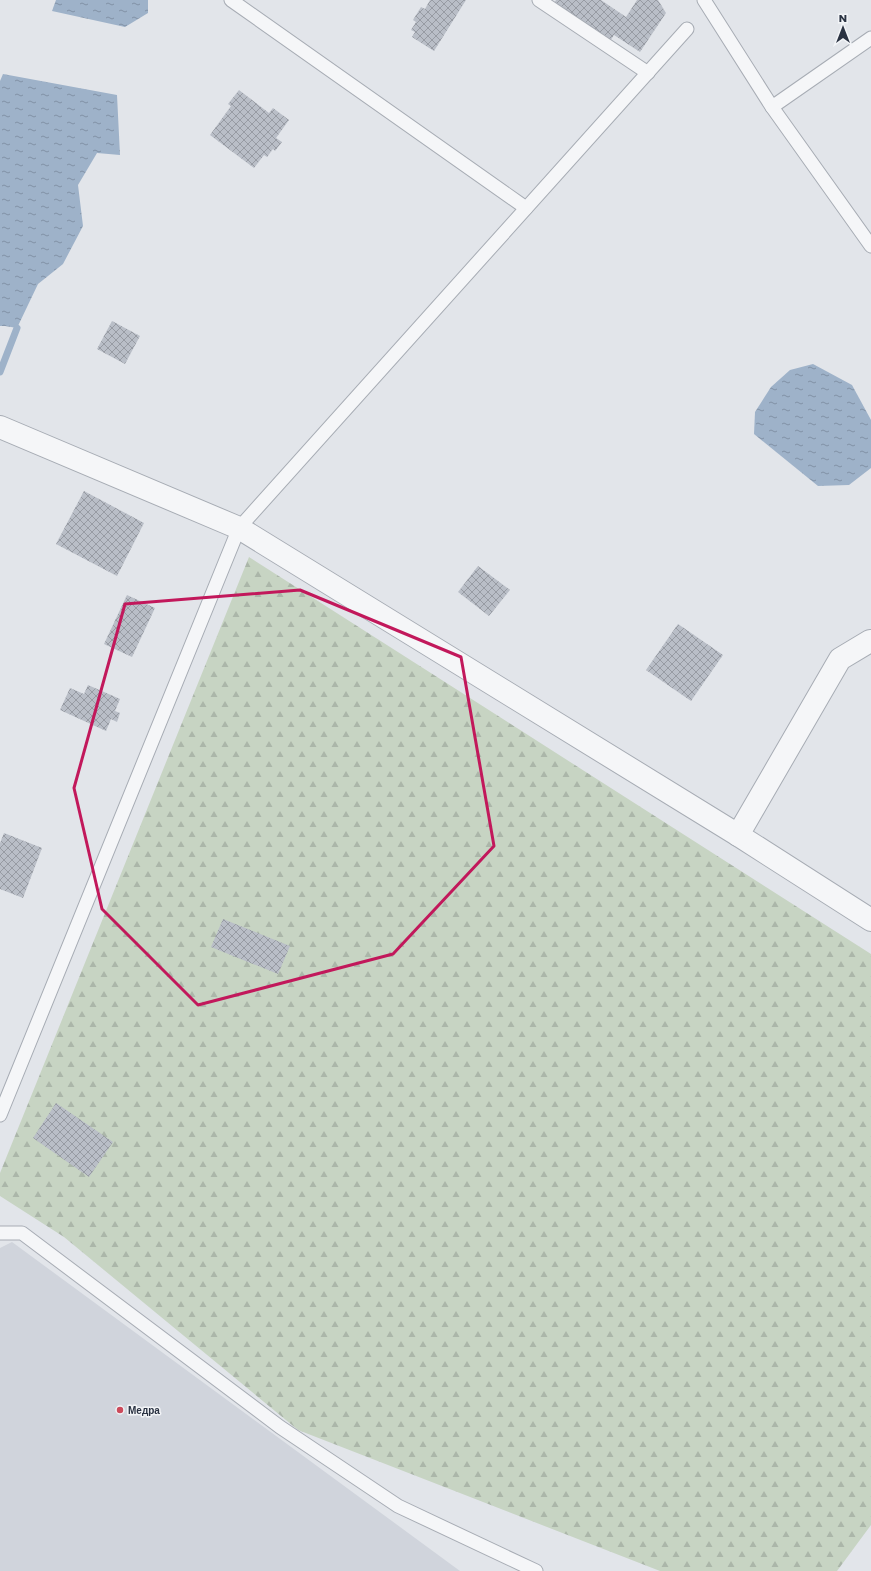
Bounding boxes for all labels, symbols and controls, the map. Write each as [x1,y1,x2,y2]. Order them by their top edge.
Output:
north arrow [823,8,863,48]
text: N [839,10,847,26]
place label: Медра [128,1403,160,1418]
marker: Медра [115,1405,125,1415]

